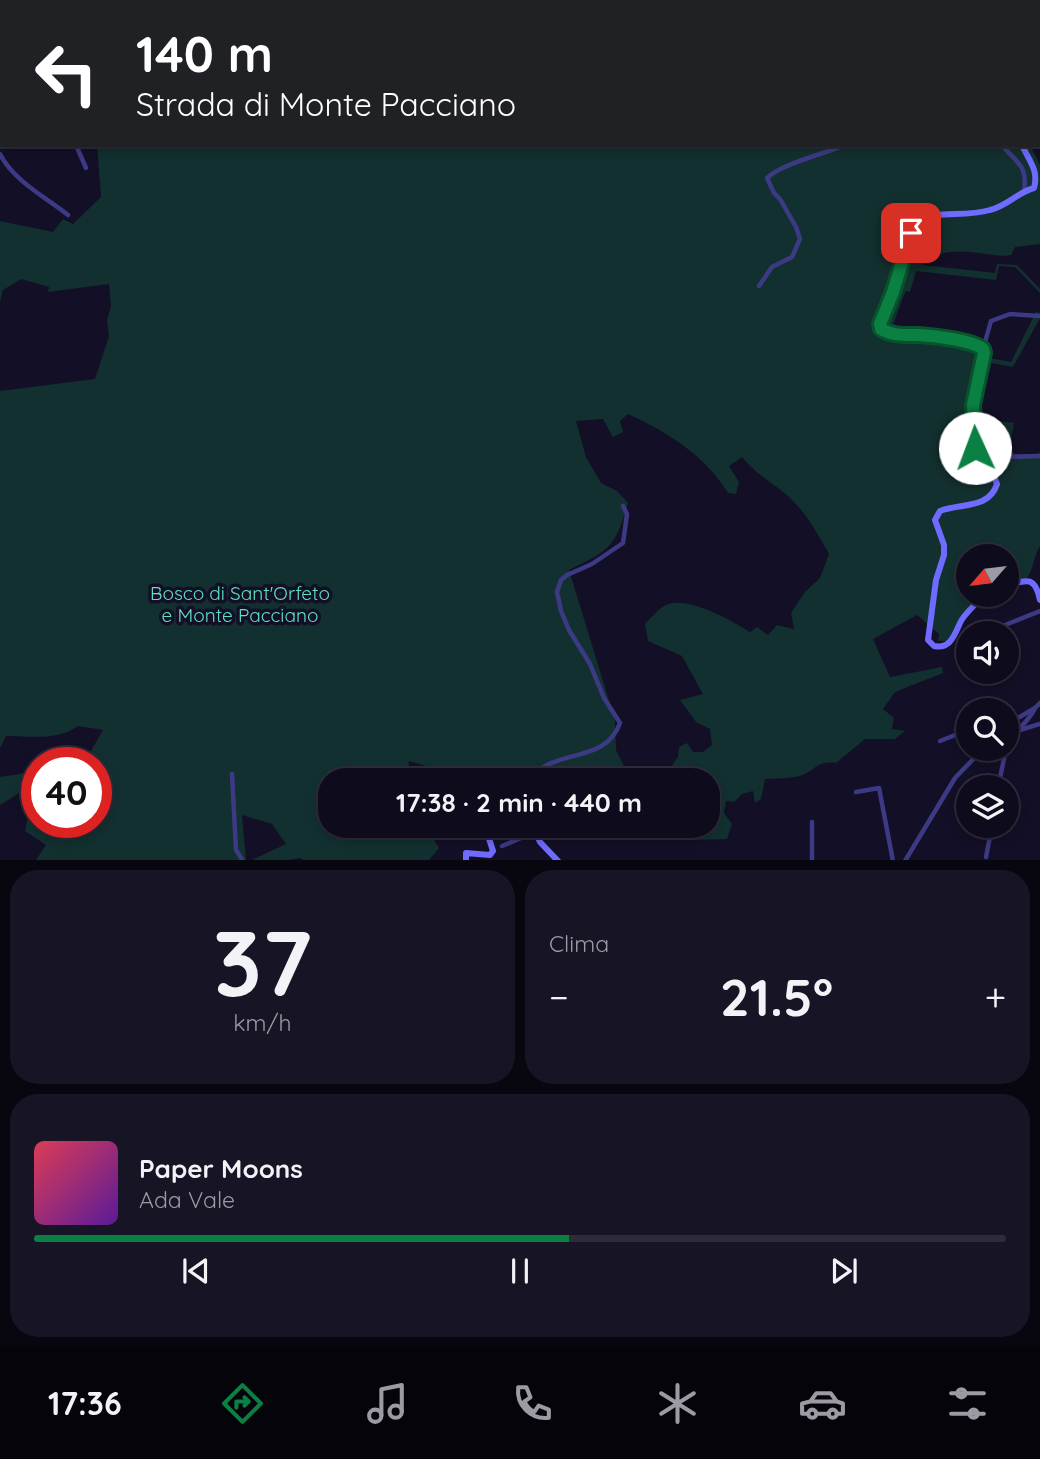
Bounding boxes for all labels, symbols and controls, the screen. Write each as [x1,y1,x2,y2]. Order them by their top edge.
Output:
text: 140 m [136,23,273,84]
icon: left [21,28,112,119]
text: Strada di Monte Pacciano [136,84,516,124]
pin [881,203,941,263]
icon: arrive [892,214,930,252]
position arrow [938,411,1012,485]
north arrow [956,544,1018,607]
map controls [956,544,1019,838]
park label: Bosco di Sant'Orfeto e Monte Pacciano [150,581,330,627]
button: sound [956,621,1019,684]
button: search [956,698,1019,761]
speed limit sign: 40 [21,747,112,838]
button: layers [956,775,1019,838]
text: 17:38 · 2 min · 440 m [396,786,642,819]
text: 37 [213,905,312,1019]
text: Clima [549,929,609,958]
text: 21.5° [720,964,833,1029]
text: − [549,973,569,1021]
text: + [985,973,1006,1021]
text: km/h [233,1008,292,1037]
text: Paper Moons [139,1152,303,1185]
text: Ada Vale [139,1185,235,1214]
icon: previous [177,1252,215,1290]
icon: pause [501,1252,539,1290]
icon: next [825,1252,863,1290]
icon: directions [218,1379,267,1428]
icon: music [363,1379,412,1428]
icon: phone [508,1379,557,1428]
icon: climate [653,1379,702,1428]
icon: car [798,1379,847,1428]
icon: filters [943,1379,992,1428]
text: 17:36 [48,1383,122,1423]

